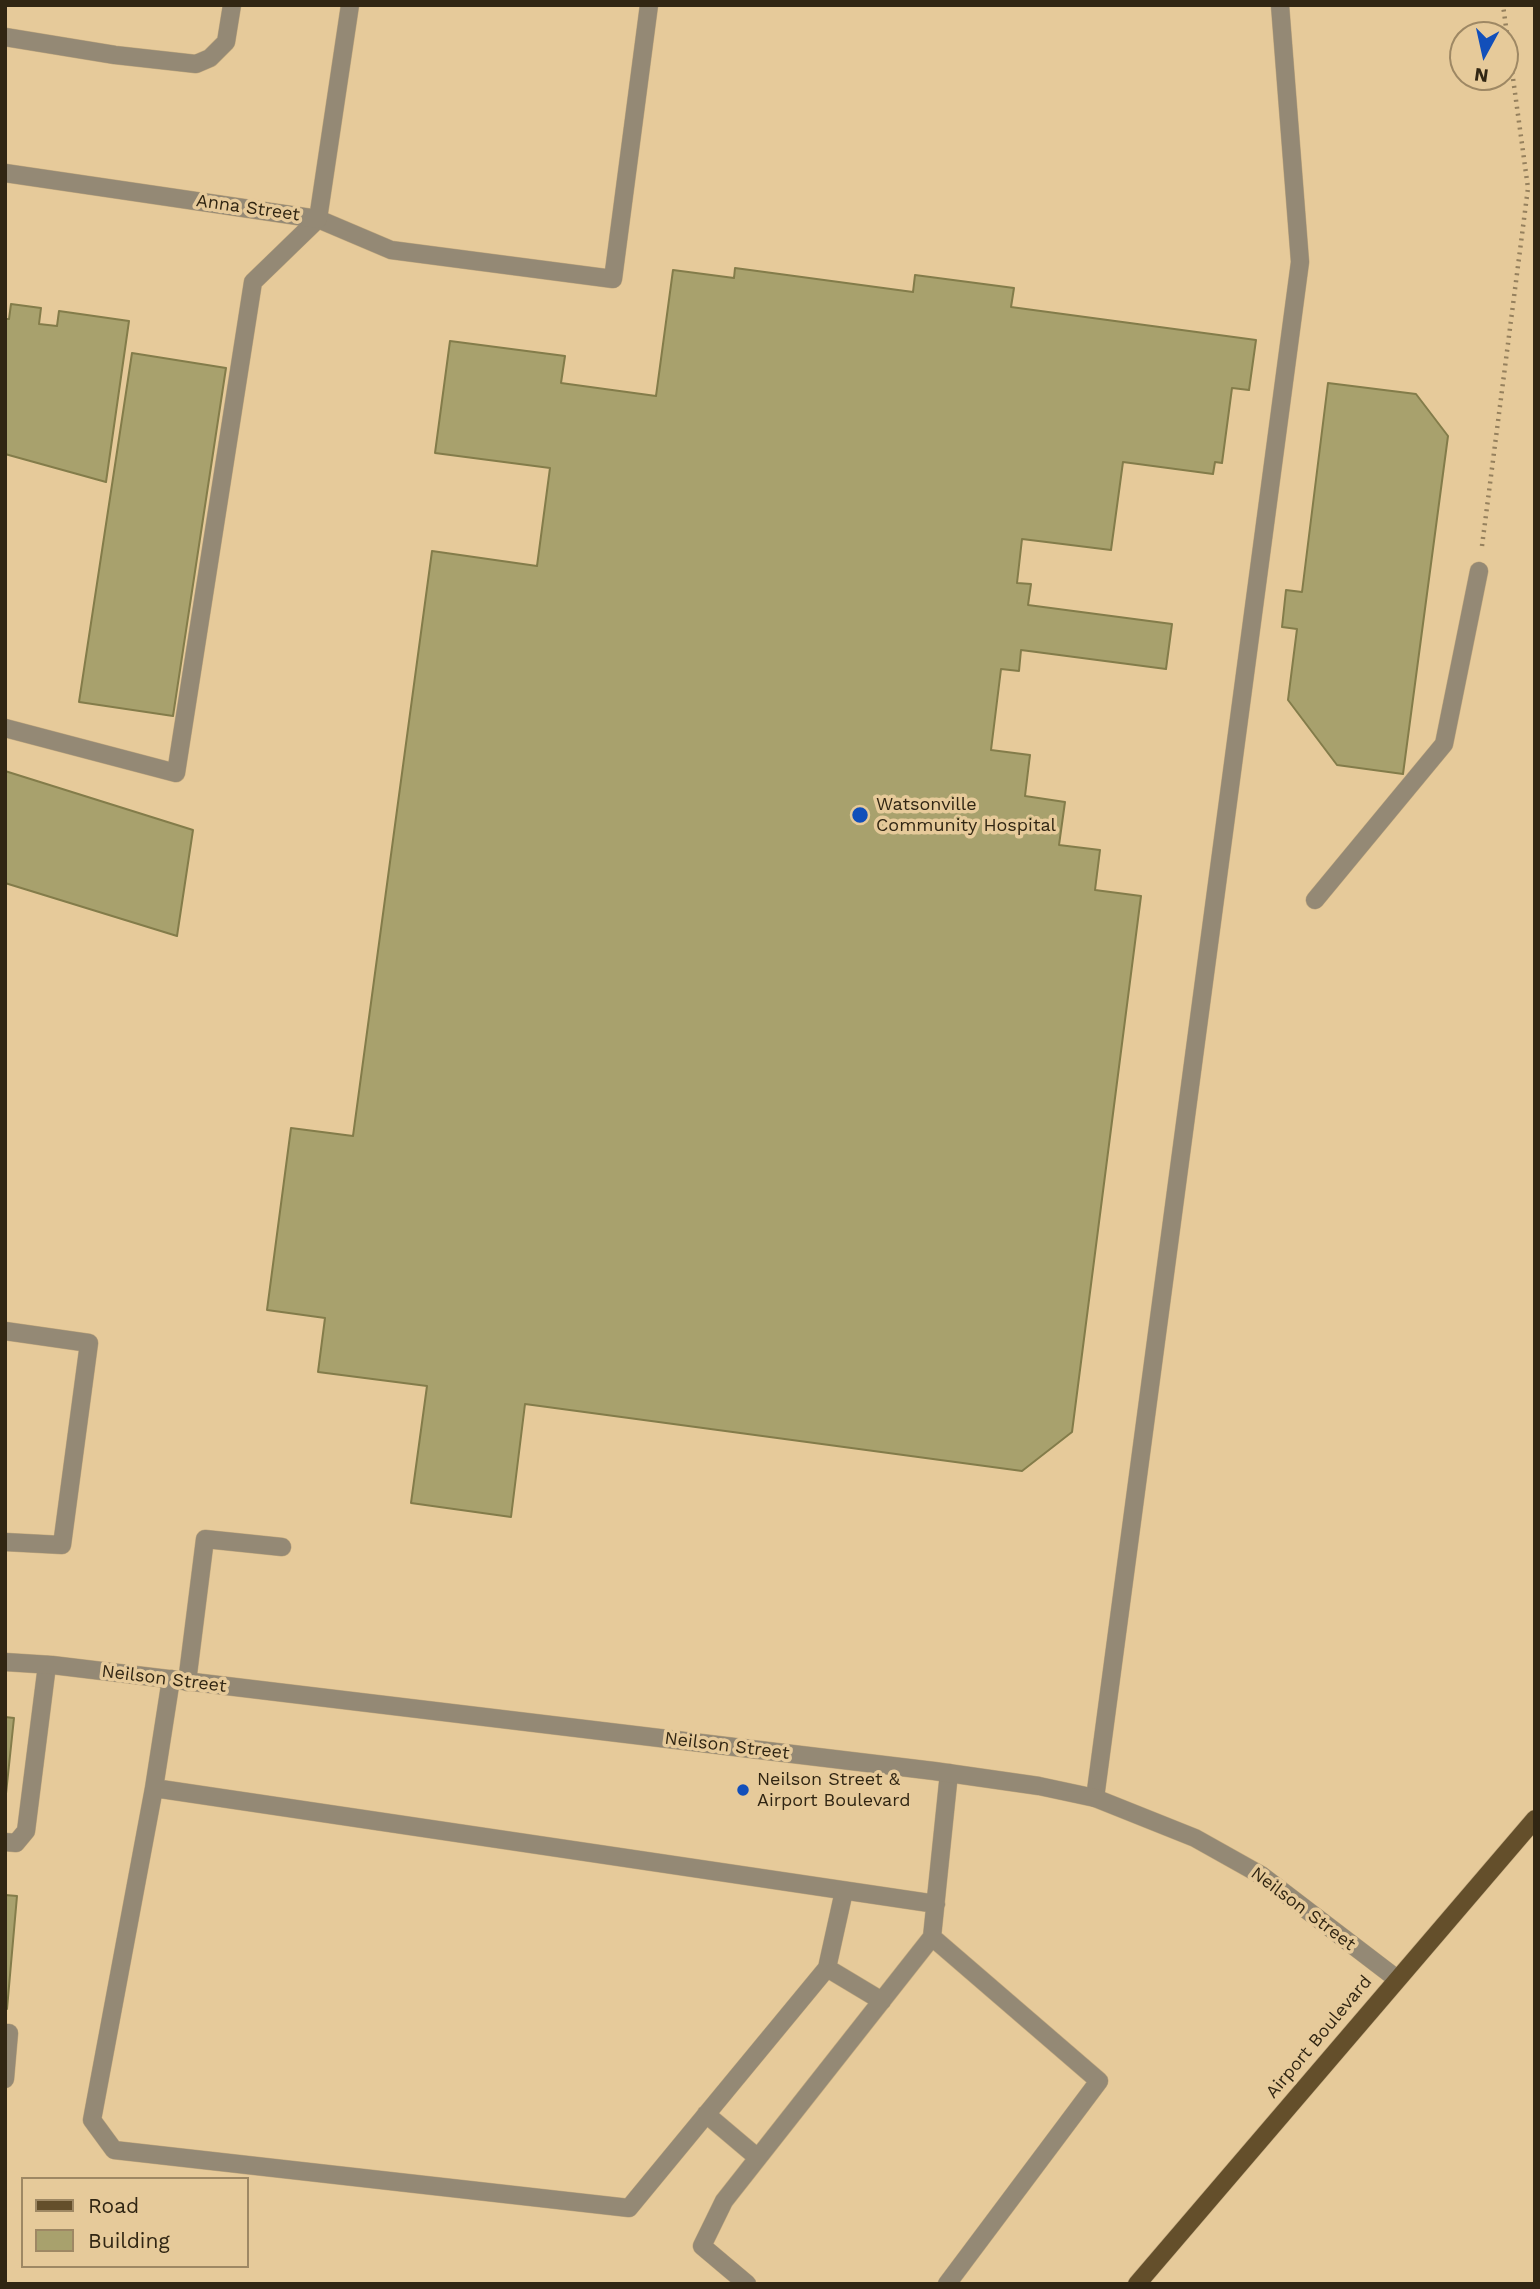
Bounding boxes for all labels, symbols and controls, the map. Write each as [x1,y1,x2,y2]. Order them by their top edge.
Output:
north arrow [1449,21,1519,91]
text: N [1473,63,1490,88]
street label: Anna Street [195,190,301,226]
place label: Watsonville Community Hospital [876,794,1056,836]
marker: Watsonville Community Hospital [850,805,870,825]
street label: Neilson Street [100,1661,228,1697]
street label: Neilson Street [663,1728,791,1764]
place label: Neilson Street & Airport Boulevard [757,1769,911,1812]
marker: Neilson Street & Airport Boulevard [735,1782,751,1798]
street label: Neilson Street [1246,1863,1360,1955]
street label: Airport Boulevard [1261,1971,1377,2103]
legend [21,2177,248,2268]
text: Road [88,2193,139,2218]
text: Building [88,2228,170,2253]

